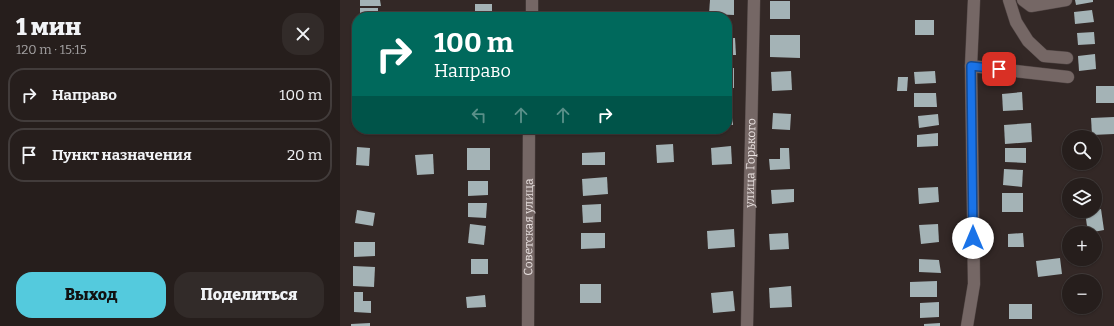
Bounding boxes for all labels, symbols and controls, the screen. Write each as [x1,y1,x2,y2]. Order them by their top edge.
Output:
text: 1 мин [16,13,81,41]
button: close [282,13,324,55]
text: 100 m [434,26,513,59]
icon: right [368,28,420,80]
text: 120 m · 15:15 [16,42,87,57]
pin [982,52,1016,86]
icon: arrive [988,58,1010,80]
text: Направо [434,60,511,82]
icon: right [18,84,40,106]
text: Направо [52,86,117,104]
text: 100 m [279,86,322,104]
icon: left [468,104,490,126]
icon: ahead [510,104,532,126]
icon: ahead [552,104,574,126]
icon: right [594,104,616,126]
street label: улица Горького [743,118,758,209]
map controls [1062,130,1102,314]
button: search [1062,130,1102,170]
icon: arrive [18,144,40,166]
text: Пункт назначения [52,146,192,164]
text: 20 m [287,146,322,164]
street label: Советская улица [521,178,536,276]
button: layers [1062,178,1102,218]
position arrow [952,217,994,259]
button: + [1062,226,1102,266]
button: Выход [16,272,166,318]
button: Поделиться [174,272,324,318]
button: − [1062,274,1102,314]

